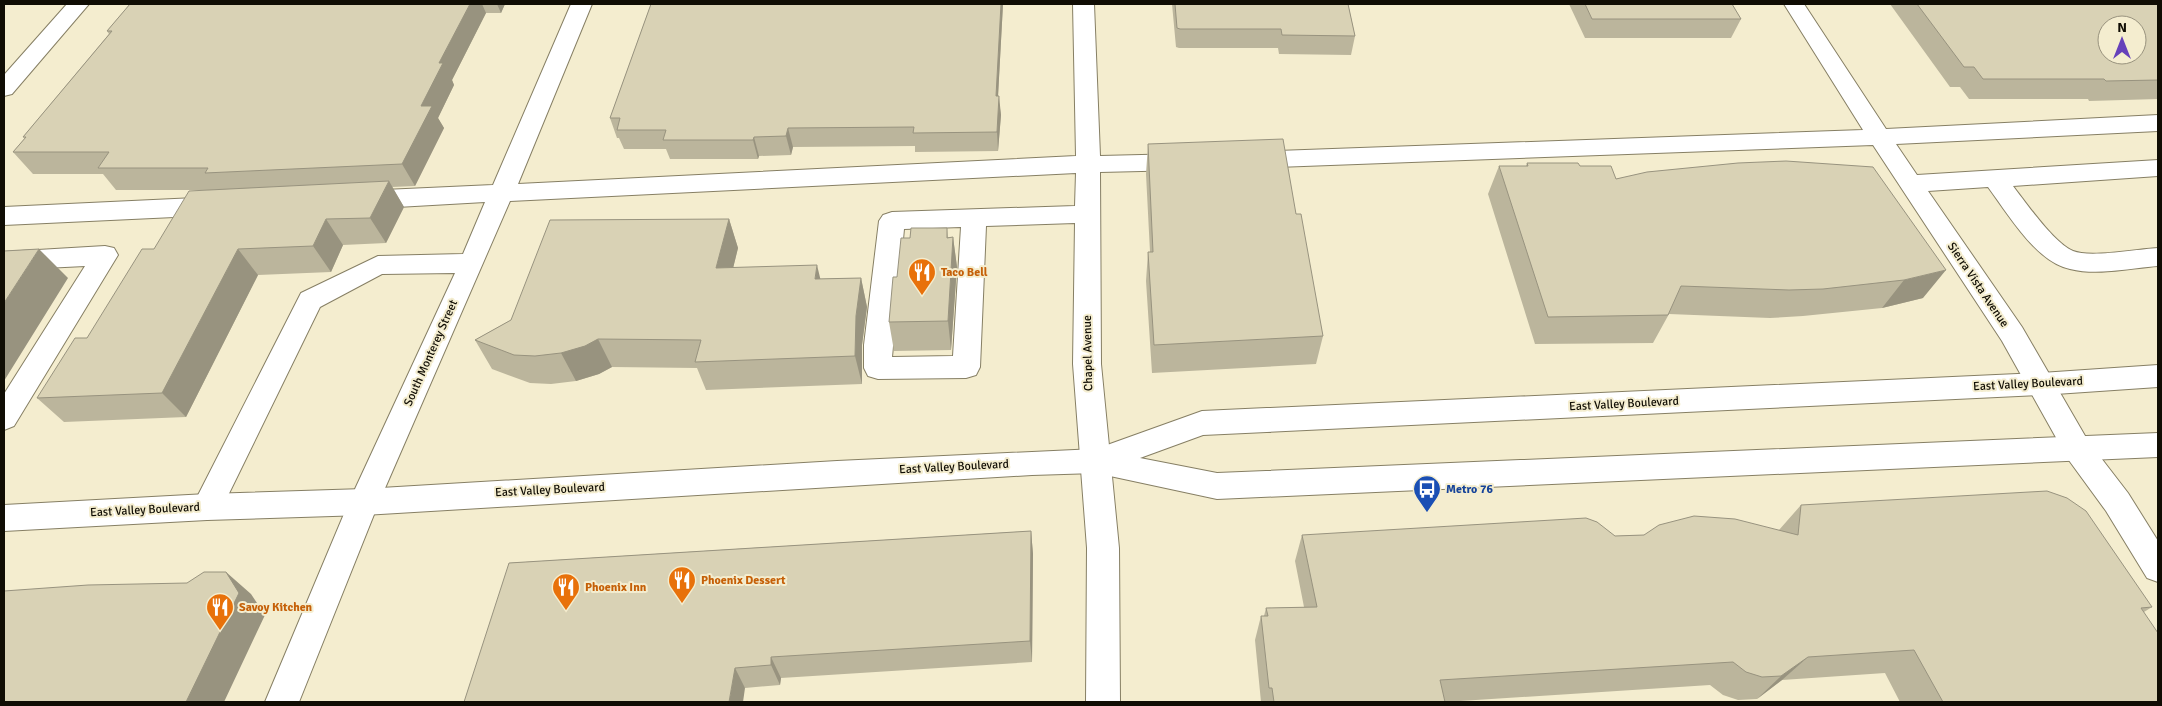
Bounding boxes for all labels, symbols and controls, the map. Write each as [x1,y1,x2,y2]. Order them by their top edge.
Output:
north arrow [2097,15,2147,65]
text: N [2117,19,2127,36]
street label: Sierra Vista Avenue [1944,240,2012,330]
restaurant icon: Taco Bell [907,257,937,296]
place label: Taco Bell [941,265,988,280]
street label: South Monterey Street [401,297,461,409]
street label: Chapel Avenue [1080,315,1096,391]
street label: East Valley Boulevard [1973,374,2083,394]
street label: East Valley Boulevard [1569,394,1679,414]
street label: East Valley Boulevard [899,457,1009,477]
bus stop icon: Metro 76 [1412,474,1442,513]
street label: East Valley Boulevard [495,480,605,500]
place label: Metro 76 [1446,482,1493,497]
street label: East Valley Boulevard [90,500,200,520]
restaurant icon: Phoenix Dessert [667,565,697,604]
restaurant icon: Phoenix Inn [551,572,581,611]
place label: Phoenix Dessert [701,573,786,588]
place label: Phoenix Inn [585,580,647,595]
restaurant icon: Savoy Kitchen [205,592,235,631]
place label: Savoy Kitchen [239,600,313,615]

